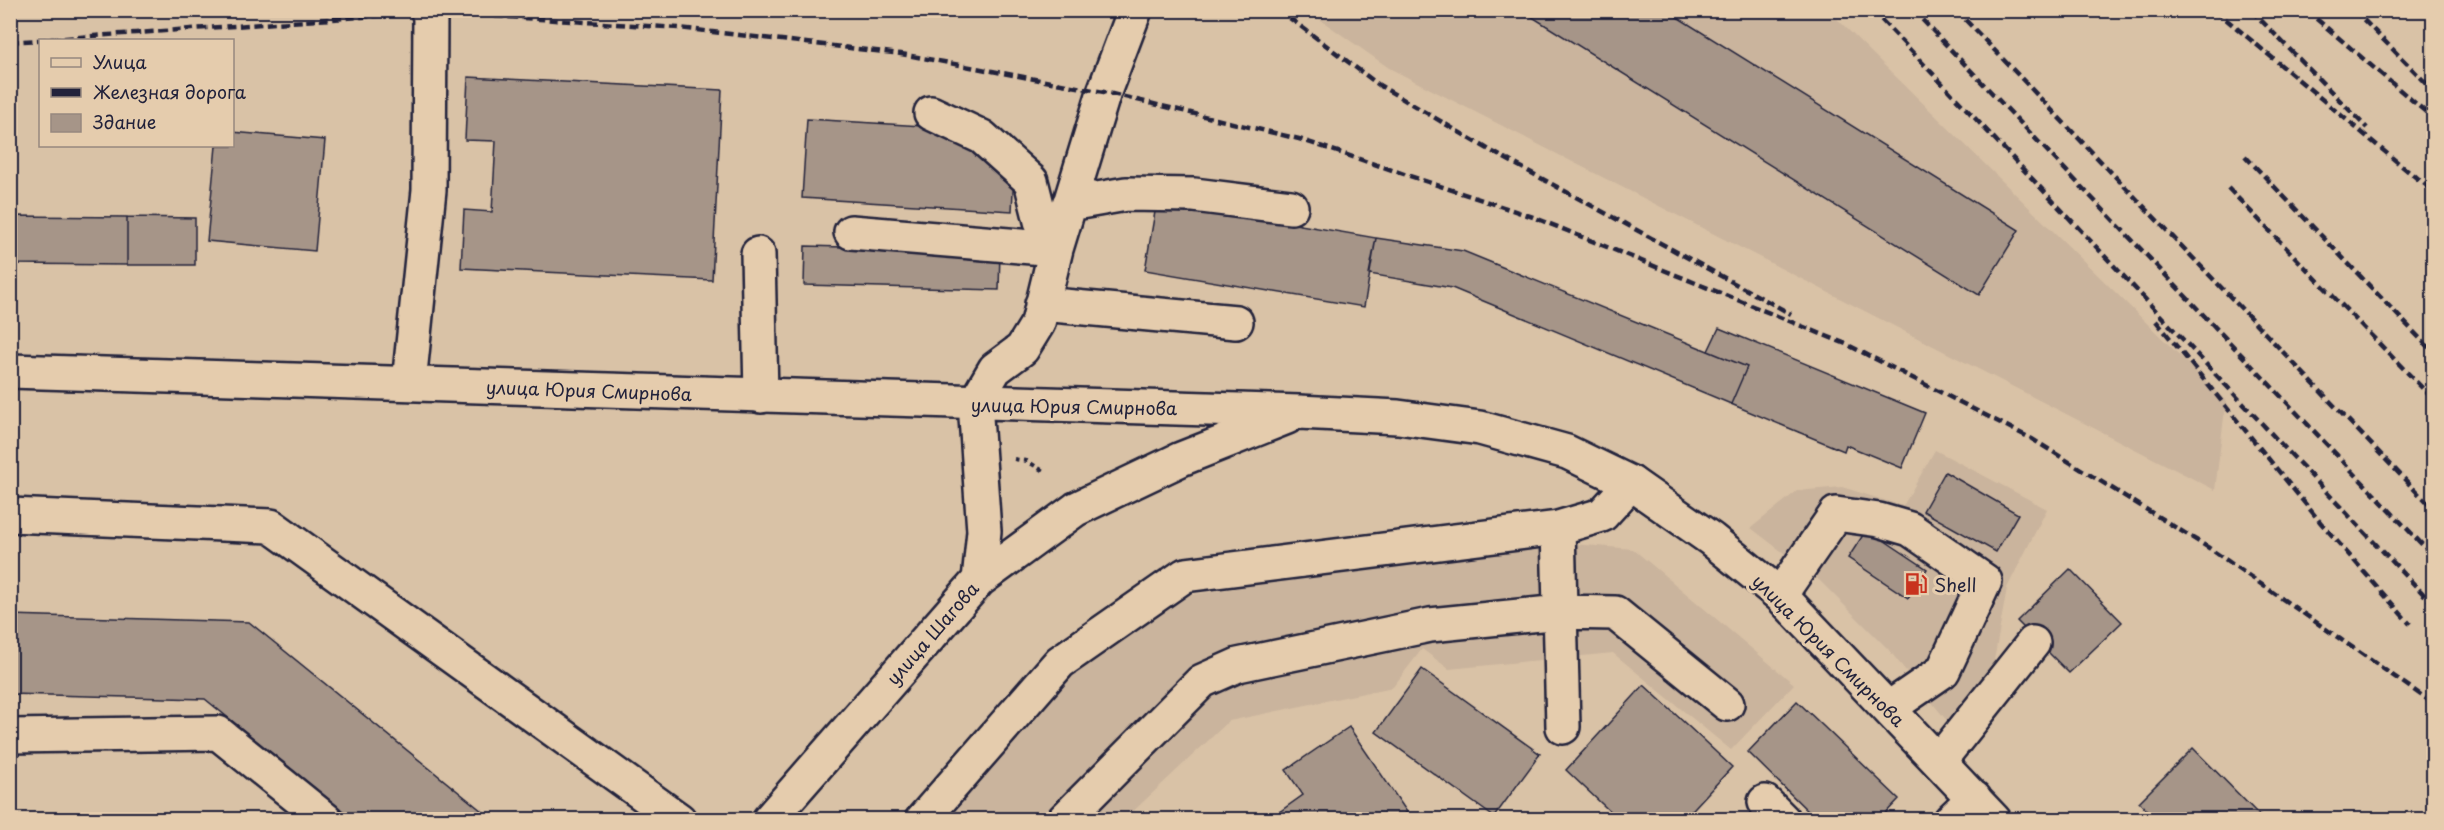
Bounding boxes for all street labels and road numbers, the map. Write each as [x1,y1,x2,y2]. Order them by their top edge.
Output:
street label: улица Юрия Смирнова [485,373,693,407]
street label: улица Юрия Смирнова [971,391,1178,421]
street label: улица Юрия Смирнова [1747,568,1912,733]
street label: улица Шагова [879,575,985,691]

